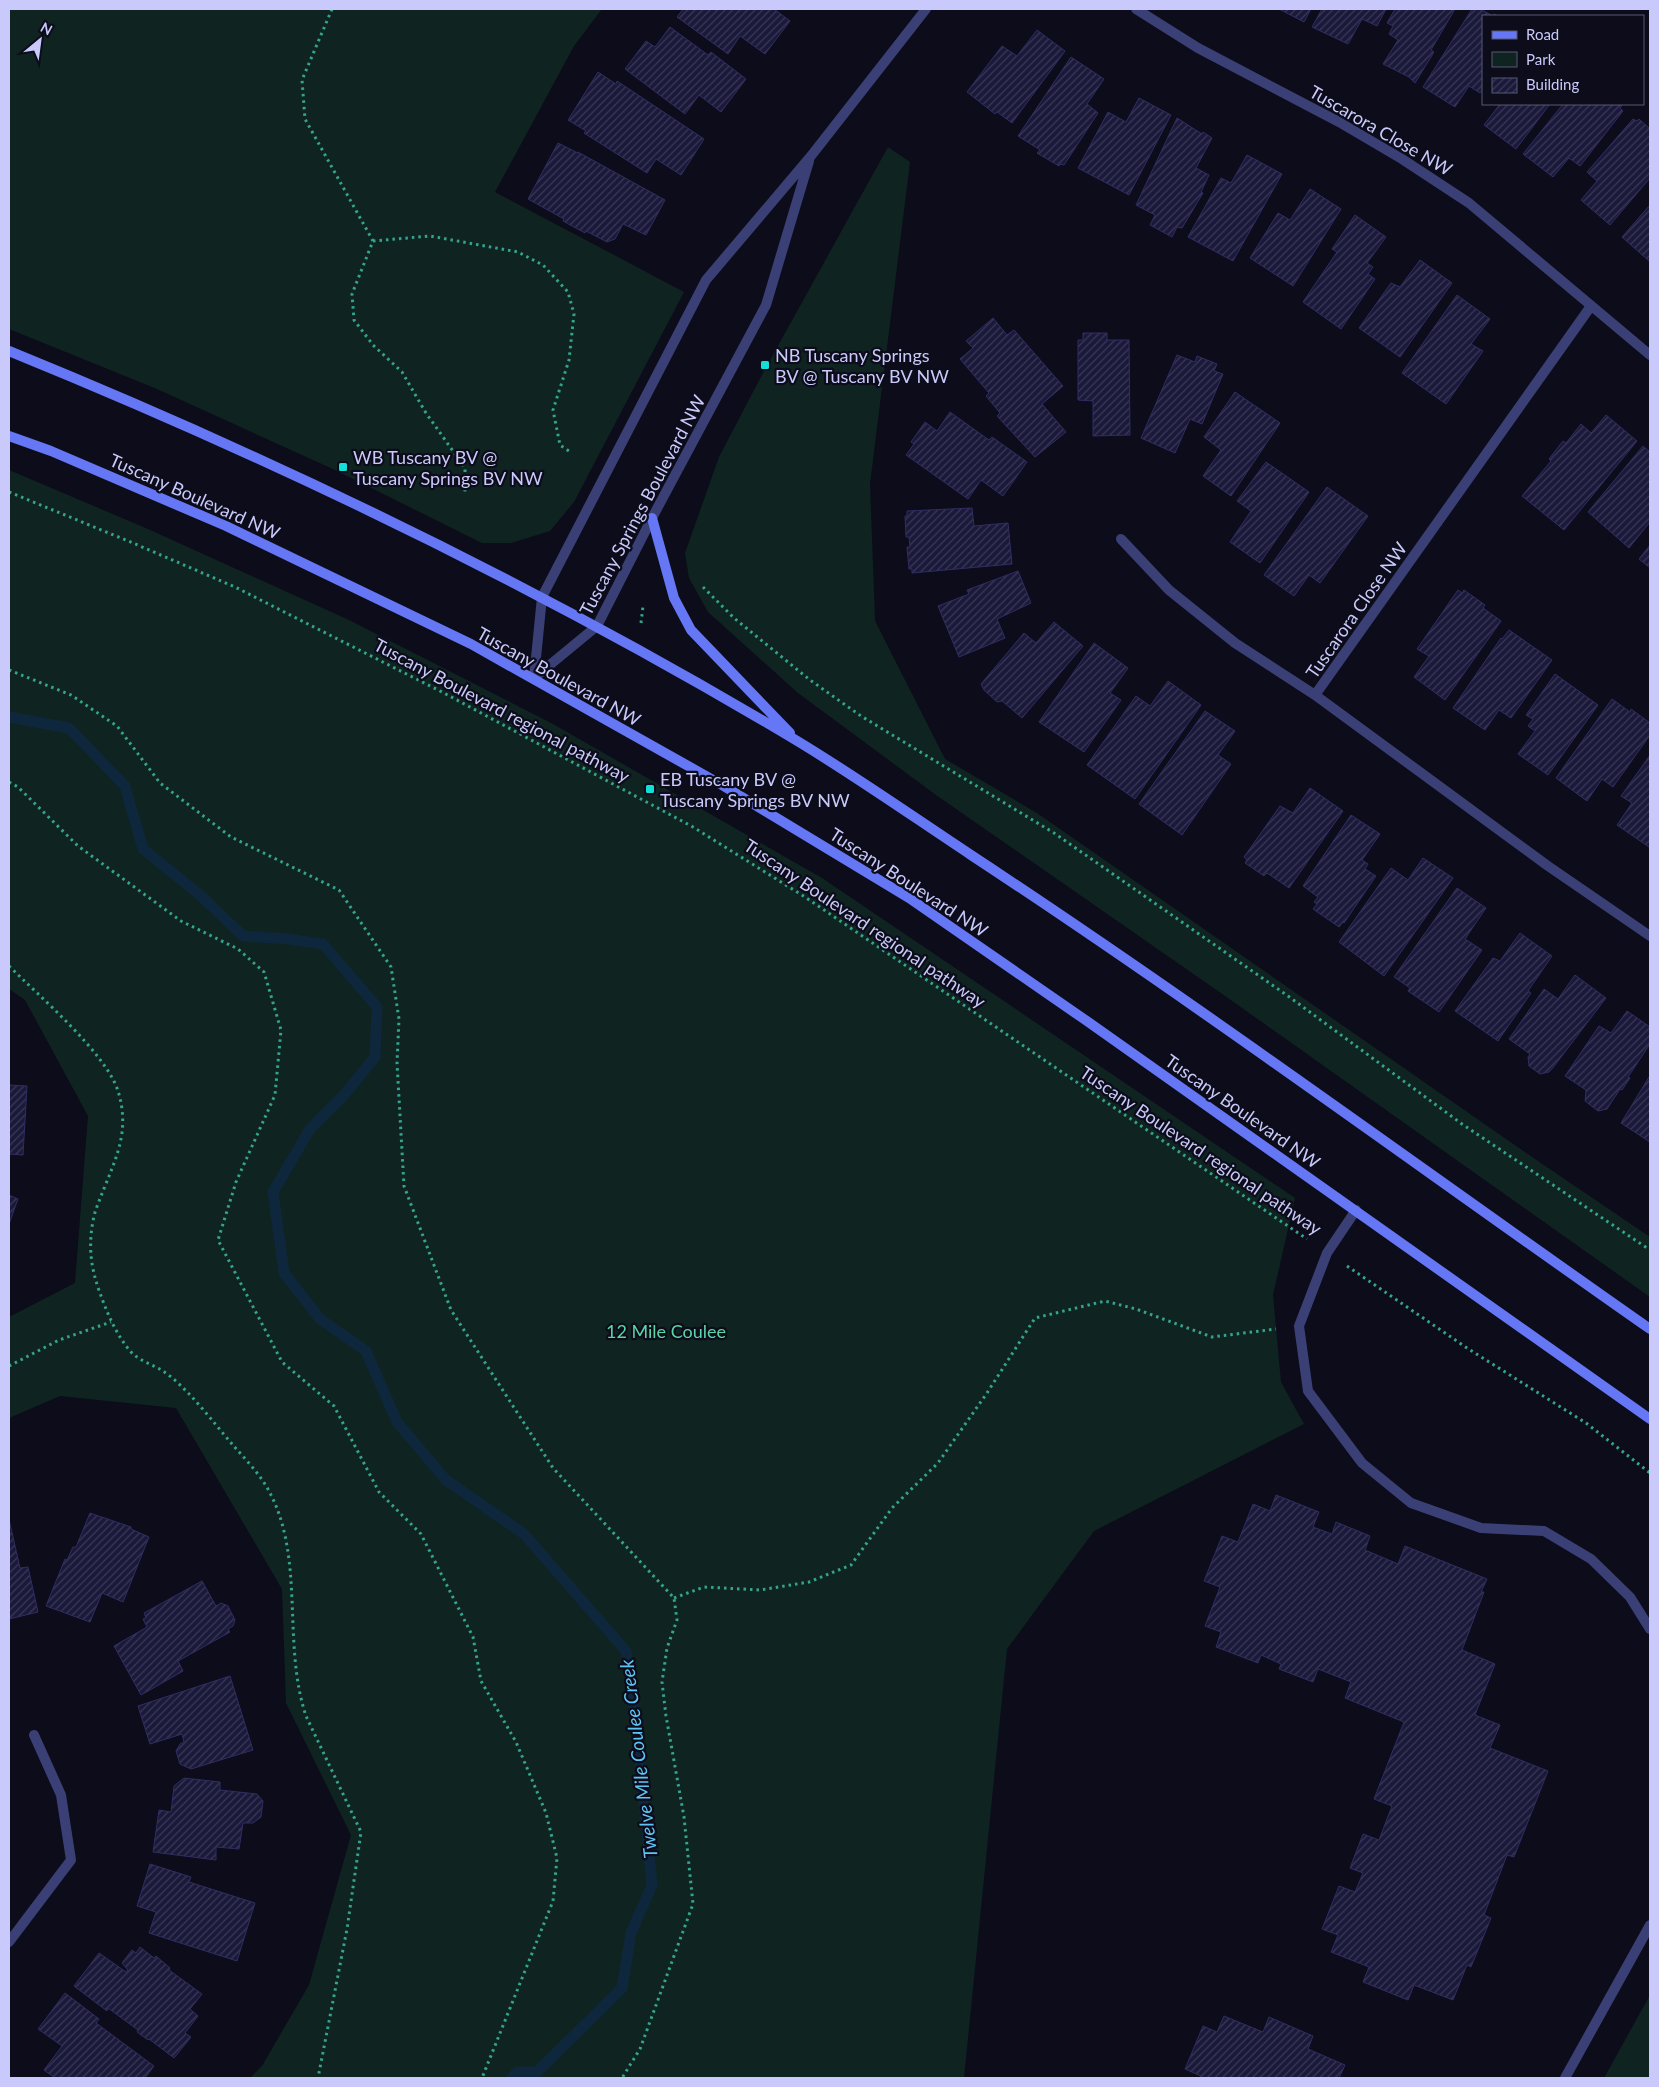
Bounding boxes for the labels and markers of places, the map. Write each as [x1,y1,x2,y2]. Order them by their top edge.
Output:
place label: NB Tuscany Springs BV @ Tuscany BV NW [775,344,949,387]
marker: NB Tuscany Springs BV @ Tuscany BV NW [759,359,771,371]
place label: WB Tuscany BV @ Tuscany Springs BV NW [353,446,543,489]
marker: WB Tuscany BV @ Tuscany Springs BV NW [337,461,349,473]
place label: EB Tuscany BV @ Tuscany Springs BV NW [660,768,850,811]
marker: EB Tuscany BV @ Tuscany Springs BV NW [644,783,656,795]

